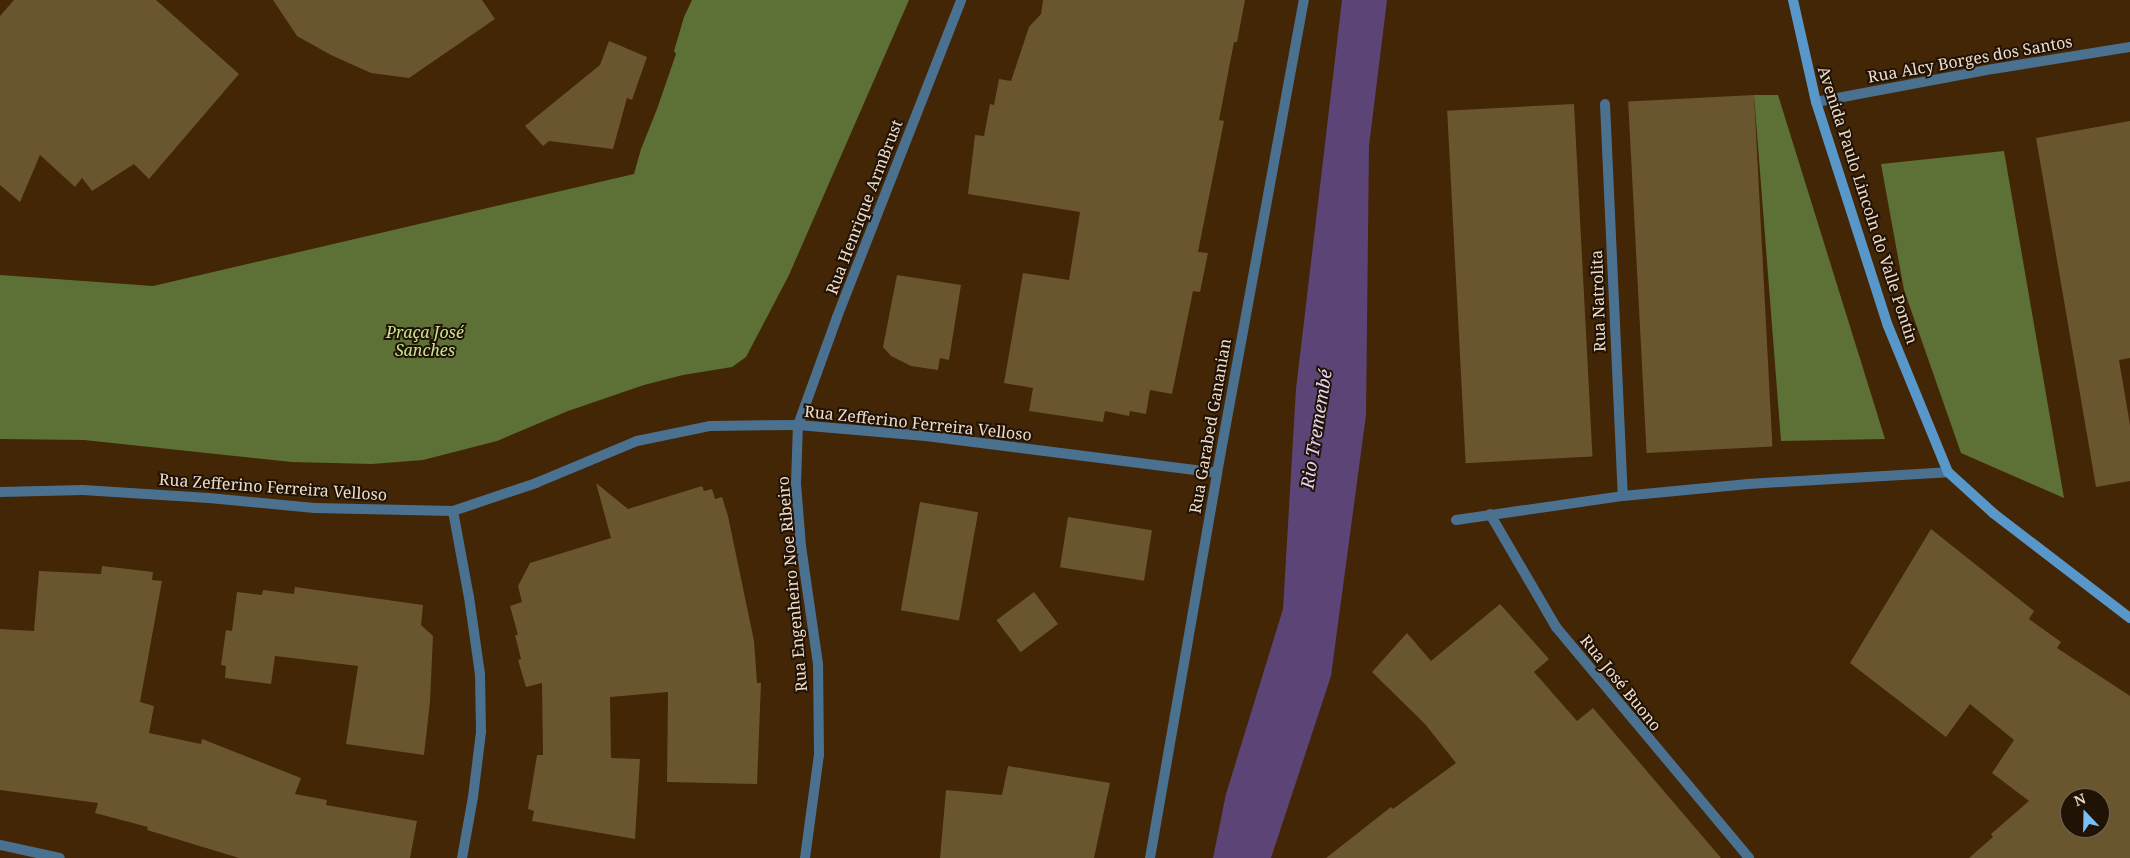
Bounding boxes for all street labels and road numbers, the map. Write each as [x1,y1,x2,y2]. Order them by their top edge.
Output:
street label: Rua Alcy Borges dos Santos [1866,32,2074,86]
street label: Avenida Paulo Lincoln do Valle Pontin [1814,64,1922,346]
street label: Rua Henrique ArmBrust [822,117,906,297]
street label: Rua Natrolita [1587,250,1609,352]
street label: Rua Garabed Gananian [1185,337,1235,515]
street label: Rua Zefferino Ferreira Velloso [803,402,1033,444]
street label: Rua Zefferino Ferreira Velloso [158,469,388,505]
street label: Rua Engenheiro Noe Ribeiro [773,475,811,693]
street label: Rua José Buono [1576,631,1666,735]

